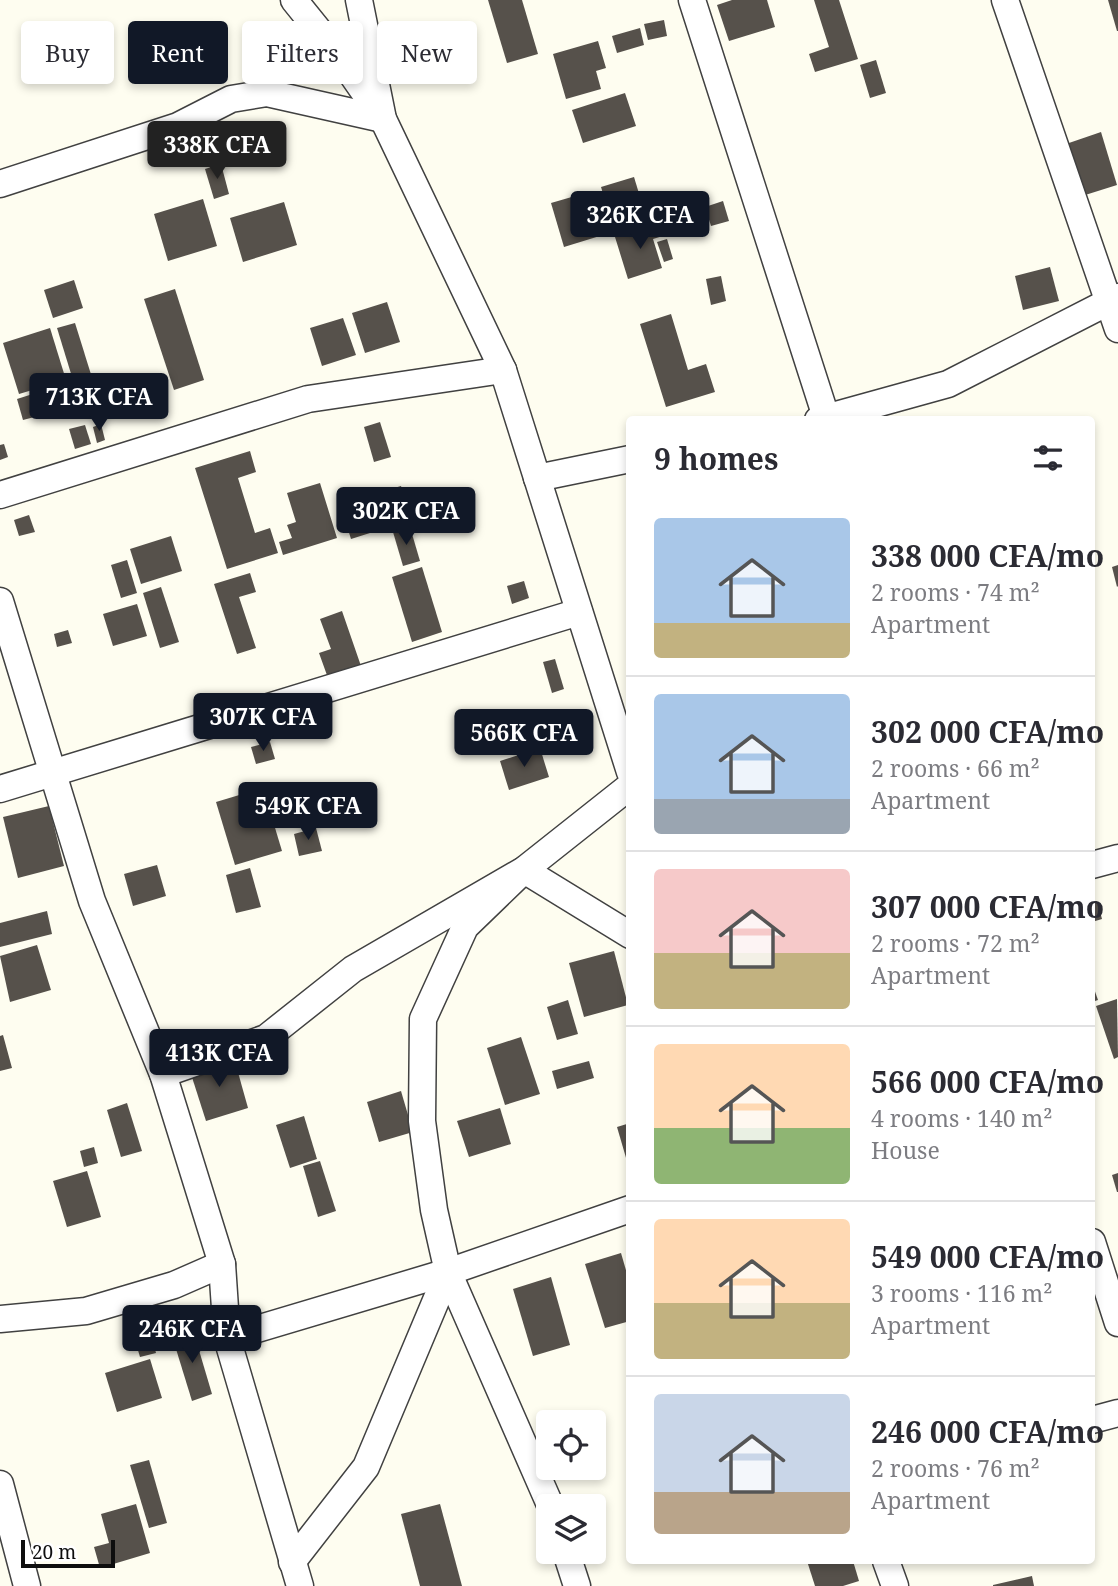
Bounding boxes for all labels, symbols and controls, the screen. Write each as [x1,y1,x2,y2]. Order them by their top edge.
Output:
chip: Buy [21,21,114,84]
chip: Rent [128,21,228,84]
chip: Filters [242,21,363,84]
chip: New [377,21,477,84]
pin: 338K CFA [145,122,289,181]
text: 338K CFA [163,128,271,160]
pin: 326K CFA [568,191,712,251]
text: 326K CFA [586,198,694,230]
pin: 713K CFA [27,374,171,433]
text: 713K CFA [45,380,153,412]
text: 9 homes [654,438,778,479]
icon: filters [1029,439,1067,477]
pin: 302K CFA [334,488,478,547]
text: 302K CFA [352,494,460,526]
text: 338 000 CFA/mo [871,535,1104,576]
icon: home [710,546,794,630]
text: 2 rooms · 74 m² [871,576,1040,608]
text: Apartment [871,608,990,640]
pin: 307K CFA [191,694,335,753]
text: 307K CFA [209,700,317,732]
pin: 566K CFA [452,710,596,769]
text: 302 000 CFA/mo [871,711,1104,752]
text: 566K CFA [470,716,578,748]
icon: home [710,722,794,806]
text: 2 rooms · 66 m² [871,752,1040,784]
pin: 549K CFA [236,782,380,842]
text: Apartment [871,784,990,816]
text: 549K CFA [254,789,362,821]
text: 307 000 CFA/mo [871,886,1104,927]
icon: home [710,897,794,981]
text: 2 rooms · 72 m² [871,927,1040,959]
text: Apartment [871,959,990,991]
pin: 413K CFA [147,1030,291,1089]
text: 413K CFA [165,1036,273,1068]
text: 566 000 CFA/mo [871,1061,1104,1102]
icon: home [710,1072,794,1156]
text: 4 rooms · 140 m² [871,1102,1053,1134]
text: House [871,1134,940,1166]
text: 549 000 CFA/mo [871,1236,1104,1277]
icon: home [710,1247,794,1331]
text: 3 rooms · 116 m² [871,1277,1053,1309]
pin: 246K CFA [120,1306,264,1365]
text: Apartment [871,1309,990,1341]
text: 246K CFA [138,1312,246,1344]
map controls [536,1410,606,1564]
button: locate [536,1410,606,1480]
text: 246 000 CFA/mo [871,1411,1104,1452]
icon: home [710,1422,794,1506]
text: 2 rooms · 76 m² [871,1452,1040,1484]
text: Apartment [871,1484,990,1516]
button: layers [536,1494,606,1564]
scale bar [21,1537,116,1569]
text: 20 m [32,1539,76,1565]

